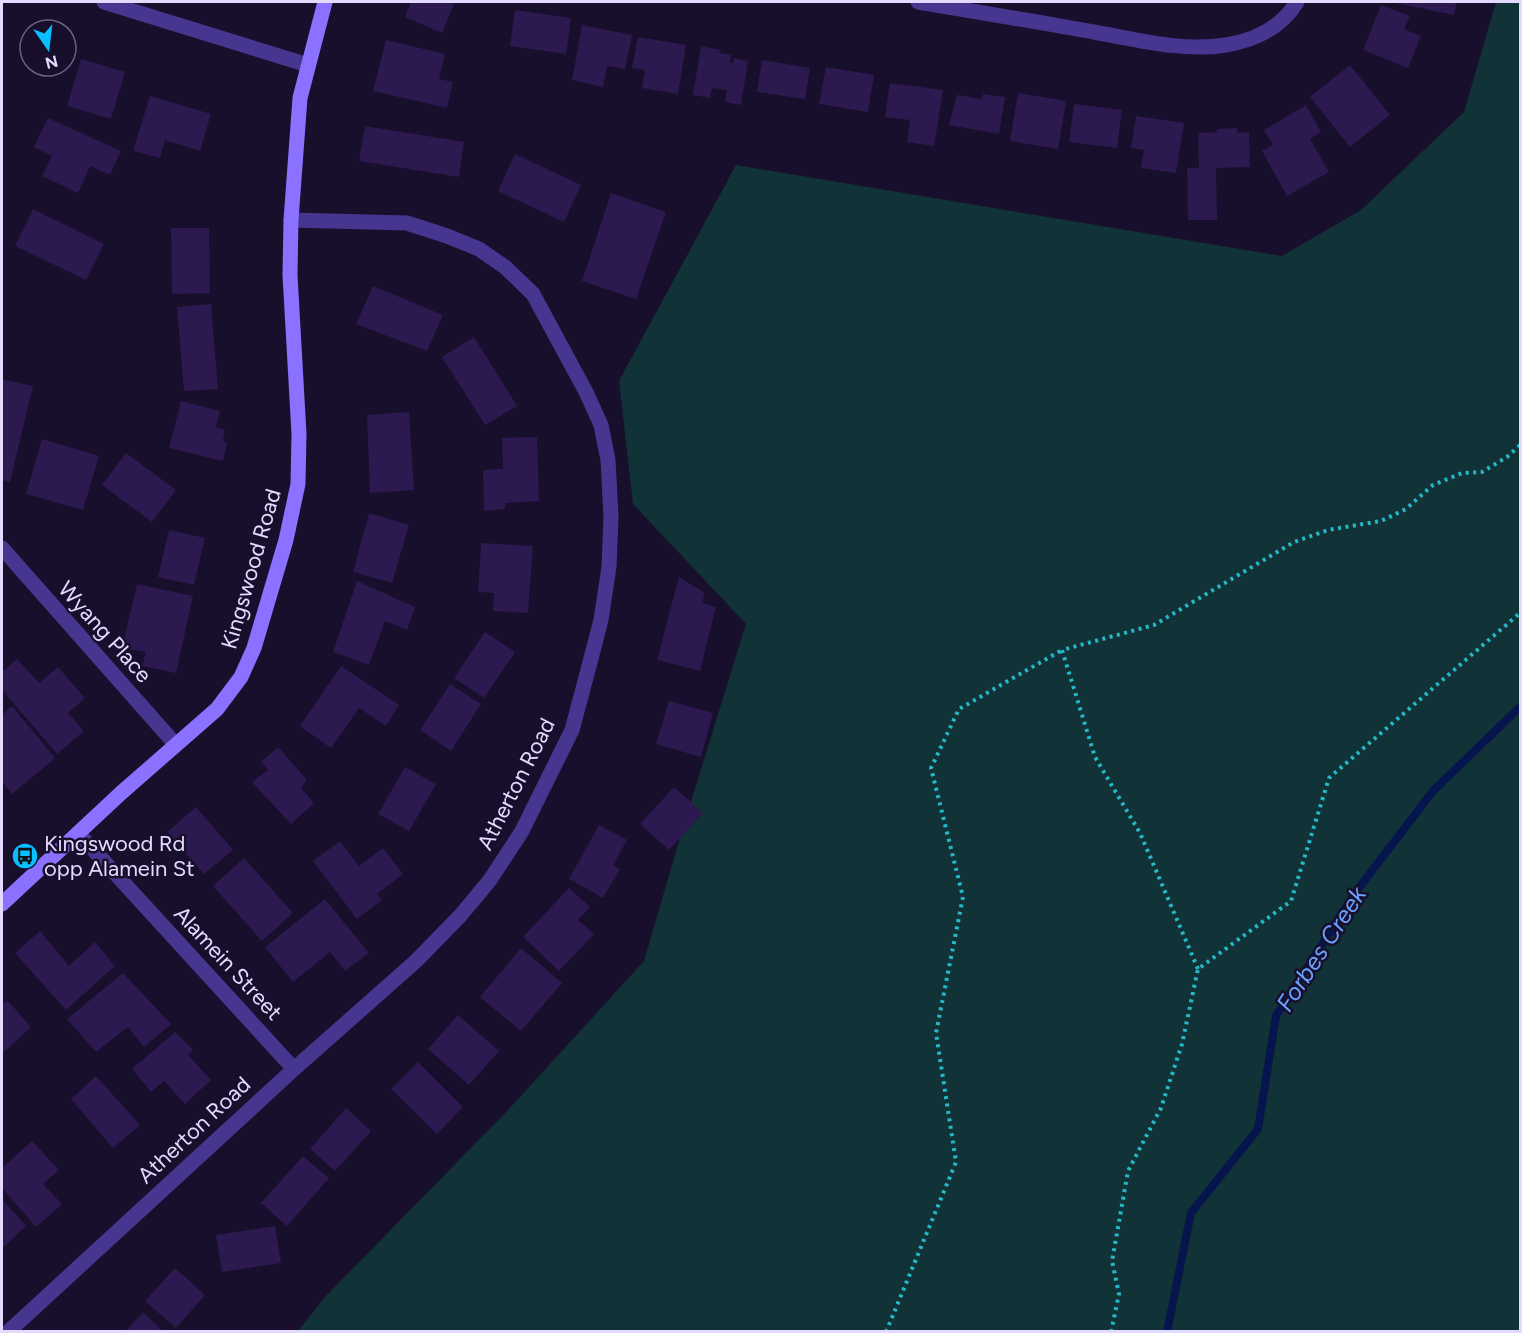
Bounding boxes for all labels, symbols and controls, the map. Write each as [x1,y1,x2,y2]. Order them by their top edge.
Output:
north arrow [18,18,78,78]
text: N [43,51,60,73]
street label: Kingswood Road [215,486,287,652]
street label: Wyang Place [52,576,158,688]
street label: Atherton Road [471,714,561,854]
place label: Kingswood Rd opp Alamein St [44,830,195,882]
bus stop icon: Kingswood Rd opp Alamein St [10,841,40,871]
water label: Forbes Creek [1270,880,1373,1017]
street label: Alamein Street [168,900,288,1026]
street label: Atherton Road [132,1071,256,1189]

